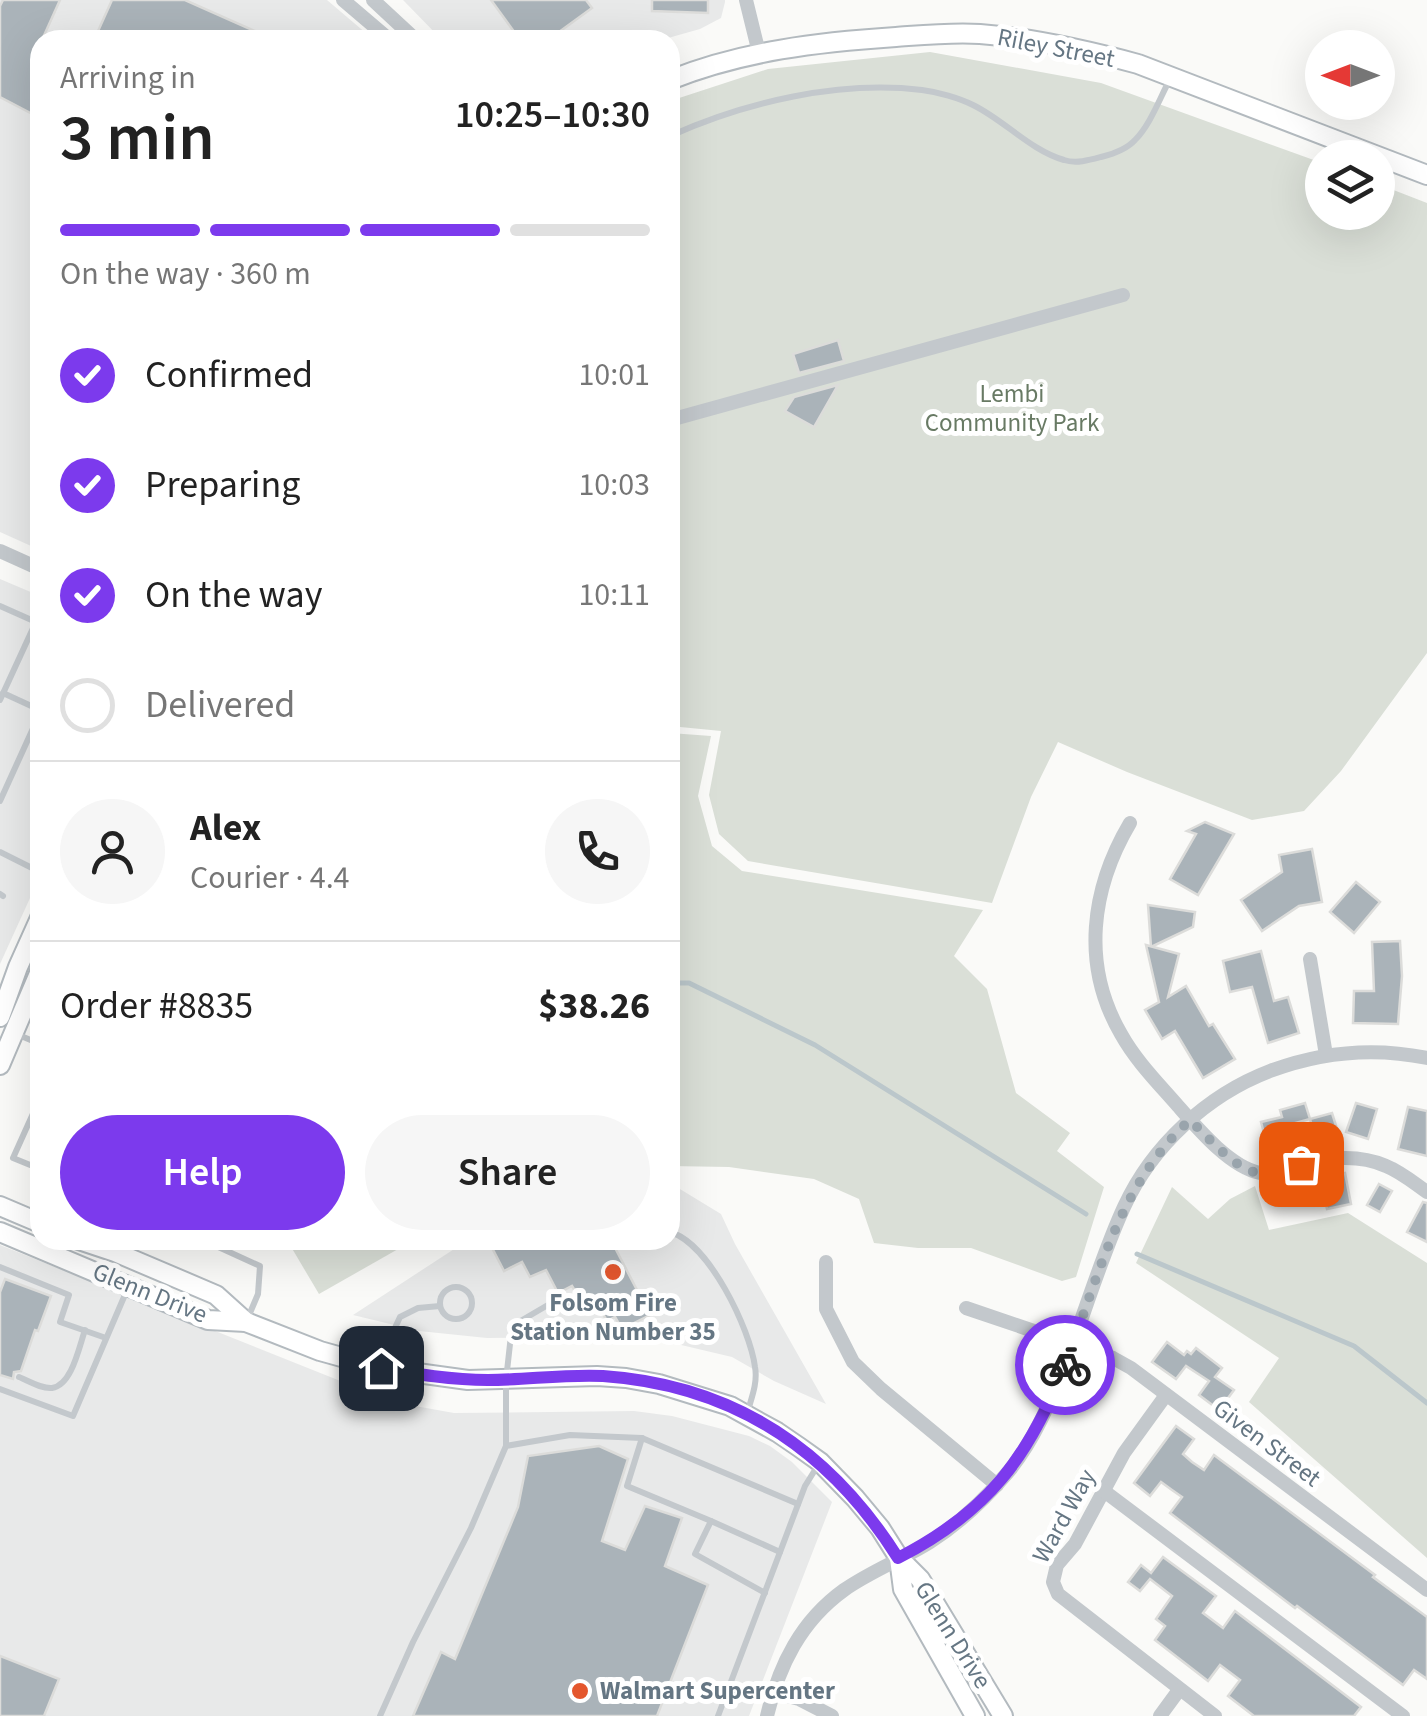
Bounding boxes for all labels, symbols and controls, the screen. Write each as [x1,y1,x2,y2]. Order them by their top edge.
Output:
street label: Riley Street [994,19,1118,77]
north arrow [1305,30,1395,120]
map controls [1305,30,1395,230]
text: Arriving in [60,55,196,101]
text: 10:25–10:30 [455,88,650,142]
text: 3 min [60,92,215,185]
button: layers [1305,140,1395,230]
text: On the way · 360 m [60,251,311,297]
icon: check [60,348,115,403]
text: Confirmed [145,348,313,402]
text: 10:01 [578,352,650,398]
park label: Lembi Community Park [925,376,1100,441]
icon: check [60,458,115,513]
text: Preparing [145,458,300,512]
text: 10:03 [578,462,650,508]
icon: check [60,568,115,623]
text: On the way [145,568,322,622]
text: 10:11 [578,572,650,618]
text: Delivered [145,678,295,732]
button: person [60,799,165,904]
button: phone [545,799,650,904]
text: Alex [190,801,261,855]
text: Courier · 4.4 [190,855,350,901]
text: Order #8835 [60,979,253,1033]
text: $38.26 [538,979,650,1033]
button: Help [60,1115,345,1230]
button: Share [365,1115,650,1230]
pin [1259,1122,1344,1207]
icon: bag [1274,1137,1329,1192]
street label: Glenn Drive [87,1254,213,1332]
marker: Folsom Fire Station Number 35 [602,1261,624,1283]
place label: Folsom Fire Station Number 35 [510,1285,716,1350]
courier [1015,1315,1115,1415]
pin [339,1326,424,1411]
icon: bike [1038,1338,1093,1393]
icon: home [354,1341,409,1396]
street label: Given Street [1206,1390,1329,1496]
street label: Ward Way [1023,1462,1105,1570]
street label: Glenn Drive [906,1574,1000,1696]
place label: Walmart Supercenter [600,1673,835,1709]
marker: Walmart Supercenter [569,1680,591,1702]

